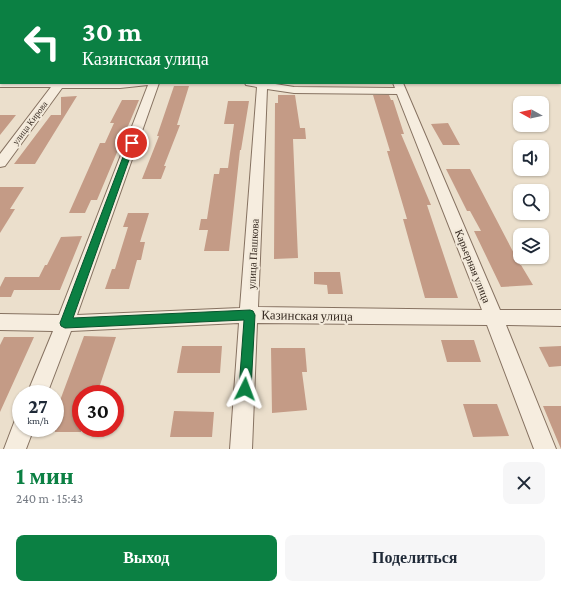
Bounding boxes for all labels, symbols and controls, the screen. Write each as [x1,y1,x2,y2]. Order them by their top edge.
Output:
icon: left [16,16,68,68]
text: 30 m [82,16,142,47]
text: Казинская улица [82,49,209,69]
north arrow [513,96,549,132]
map controls [513,96,549,264]
street label: улица Кирова [10,99,50,147]
pin [115,126,149,160]
icon: arrive [121,132,143,154]
button: sound [513,140,549,176]
button: search [513,184,549,220]
street label: улица Пашкова [245,218,261,290]
street label: Карьерная улица [453,228,493,305]
button: layers [513,228,549,264]
street label: Казинская улица [261,307,353,324]
position arrow [224,368,266,410]
speed limit sign: 30 [72,385,124,437]
text: 27 [28,395,48,417]
text: km/h [27,415,49,426]
text: 1 мин [16,462,74,489]
button: close [503,462,545,504]
text: 240 m · 15:43 [16,491,83,506]
button: Выход [16,535,277,581]
button: Поделиться [285,535,545,581]

